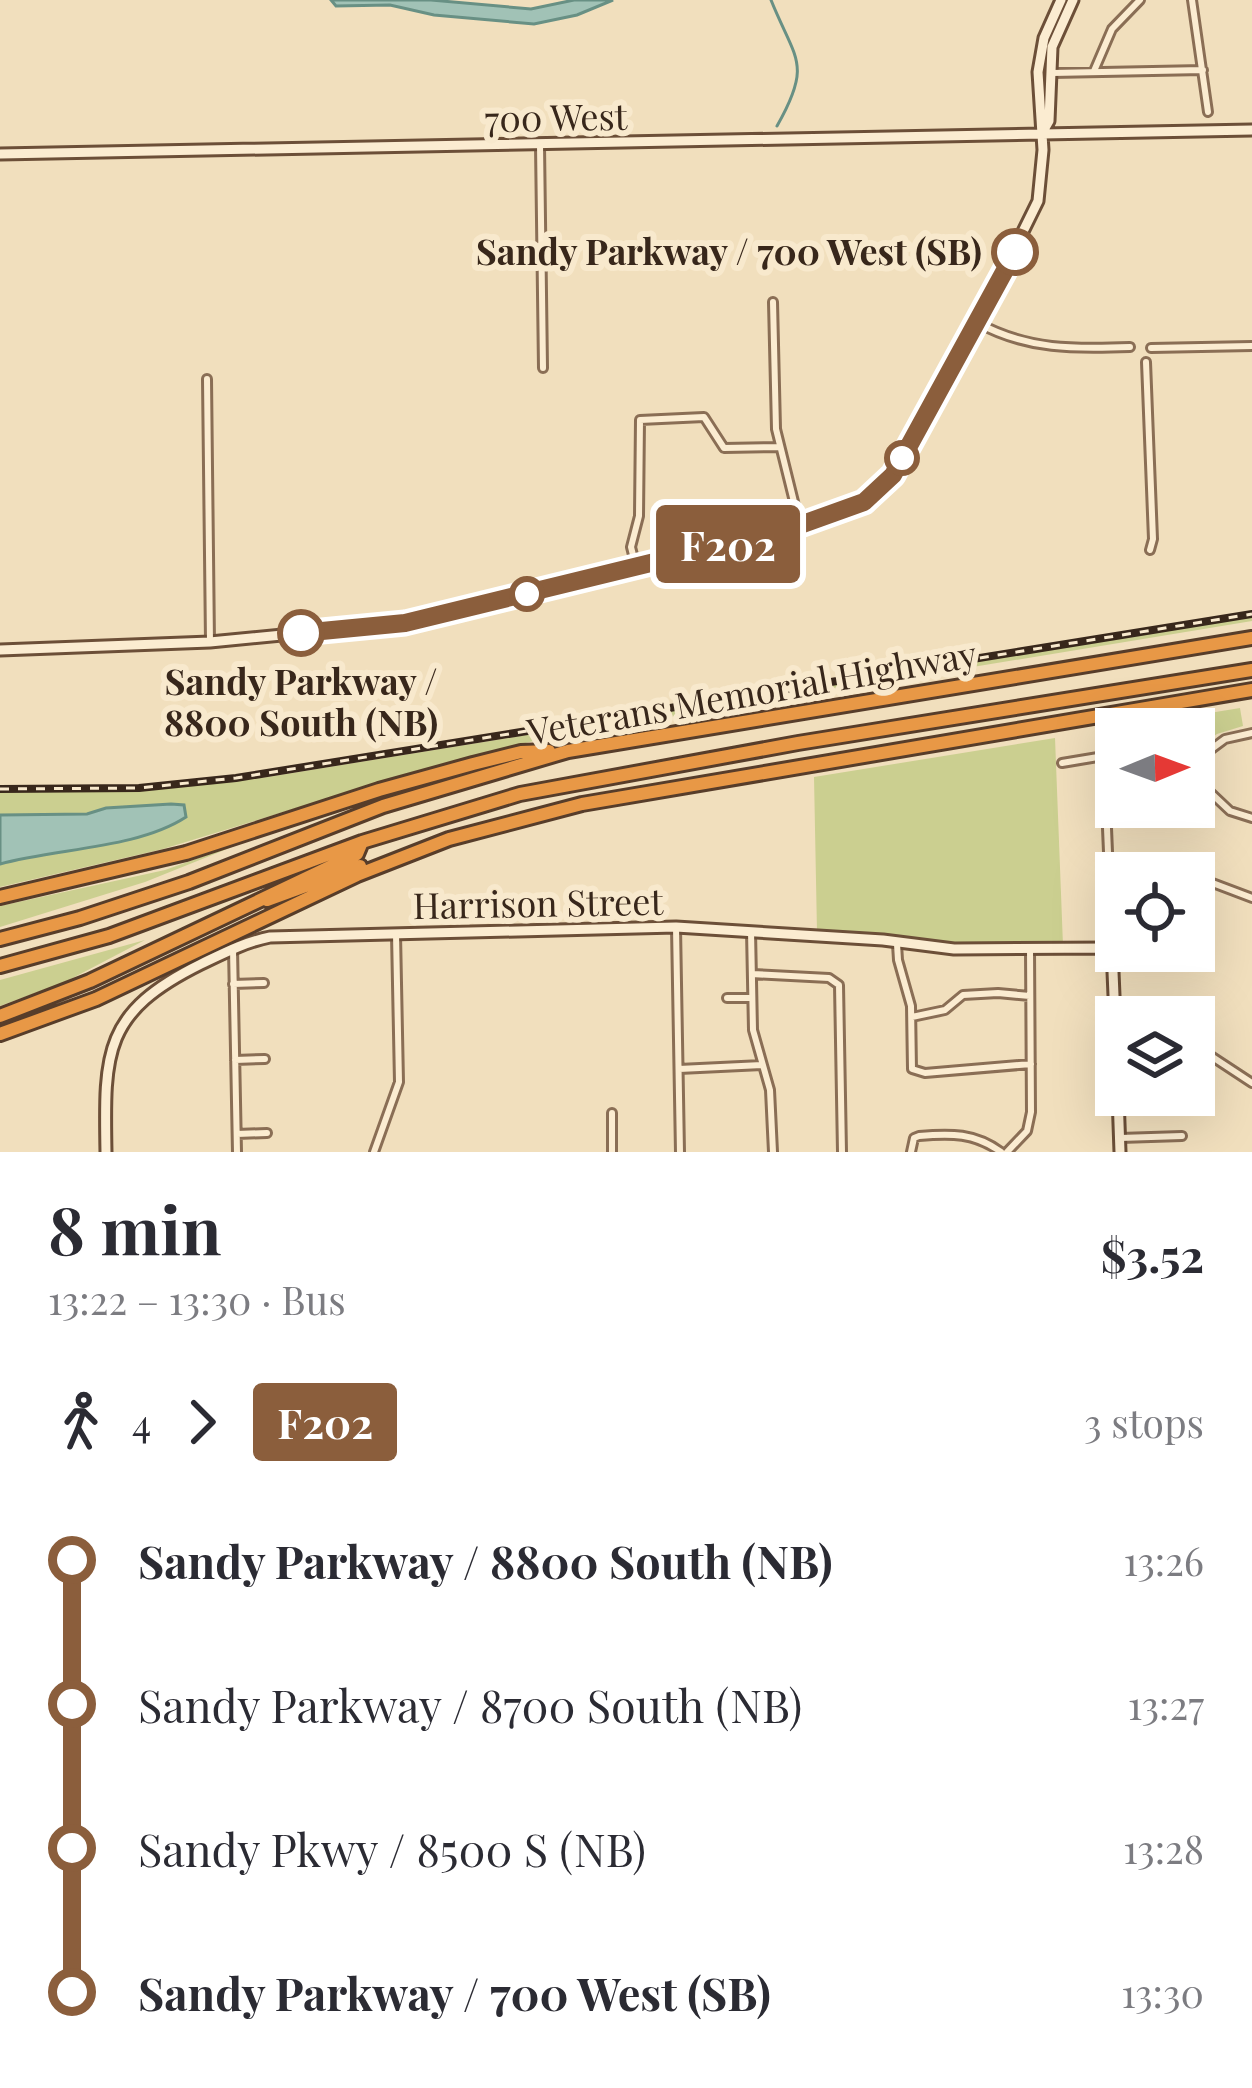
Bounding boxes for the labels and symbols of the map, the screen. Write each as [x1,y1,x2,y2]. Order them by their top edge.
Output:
street label: 700 West [484,91,629,141]
place label: Sandy Parkway / 700 West (SB) [476,226,982,274]
marker: Sandy Parkway / 700 West (SB) [993,230,1037,274]
unlabelled marker [886,442,918,474]
line badge: F202 [644,505,812,583]
unlabelled marker [511,578,543,610]
marker: Sandy Parkway / 8800 South (NB) [279,611,323,655]
street label: Veterans Memorial Highway [522,628,980,754]
place label: Sandy Parkway / 8800 South (NB) [164,656,438,745]
north arrow [1095,708,1215,828]
street label: Harrison Street [412,876,665,928]

